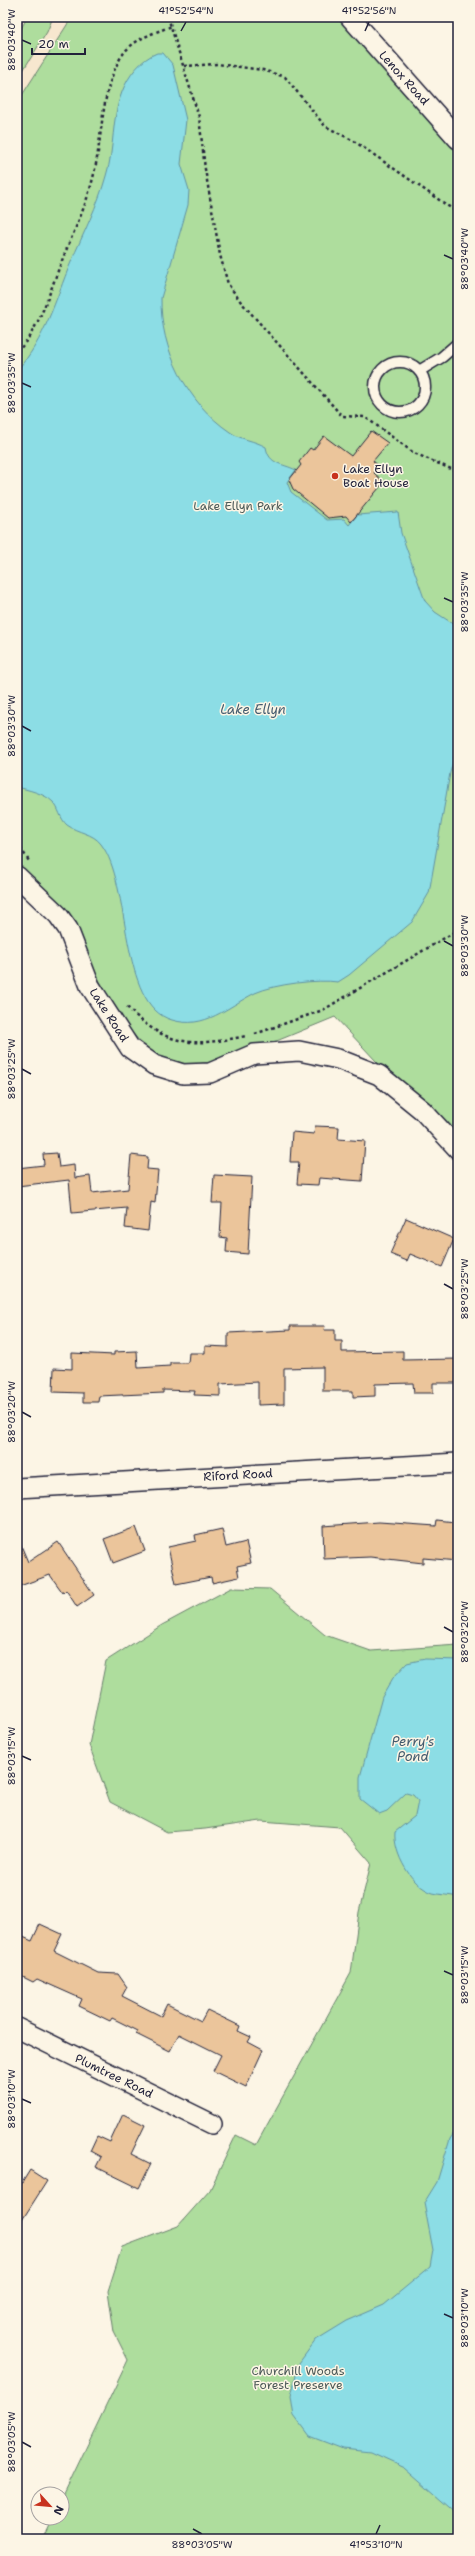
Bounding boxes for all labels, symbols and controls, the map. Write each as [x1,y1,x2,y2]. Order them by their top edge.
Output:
text: 41°52'54"N [158,4,214,17]
text: 41°52'56"N [342,4,396,17]
text: 88°03'40"W [5,9,18,71]
scale bar [32,30,85,56]
text: 20 m [38,36,69,52]
street label: Lenox Road [375,47,433,109]
text: 88°03'40"W [458,228,471,290]
text: 88°03'35"W [5,352,18,414]
place label: Lake Ellyn Boat House [343,461,409,491]
marker: Lake Ellyn Boat House [330,471,340,481]
park label: Lake Ellyn Park [193,498,283,514]
text: 88°03'35"W [458,571,471,633]
text: 88°03'30"W [5,695,18,757]
water label: Lake Ellyn [220,701,286,718]
text: 88°03'30"W [458,915,471,977]
street label: Lake Road [86,985,133,1045]
text: 88°03'25"W [5,1038,18,1100]
text: 88°03'25"W [458,1258,471,1320]
text: 88°03'20"W [5,1381,18,1443]
street label: Riford Road [203,1465,274,1485]
text: 88°03'20"W [458,1601,471,1663]
text: 88°03'15"W [5,1726,18,1785]
water label: Perry's Pond [392,1733,434,1765]
text: 88°03'15"W [458,1945,471,2004]
street label: Plumtree Road [72,2050,156,2102]
text: 88°03'10"W [5,2069,18,2129]
text: 88°03'10"W [458,2288,471,2348]
park label: Churchill Woods Forest Preserve [251,2363,345,2393]
text: 88°03'05"W [5,2411,18,2473]
north arrow [30,2486,70,2526]
text: N [50,2503,67,2518]
text: 88°03'05"W [171,2538,233,2551]
text: 41°53'10"N [349,2538,403,2551]

